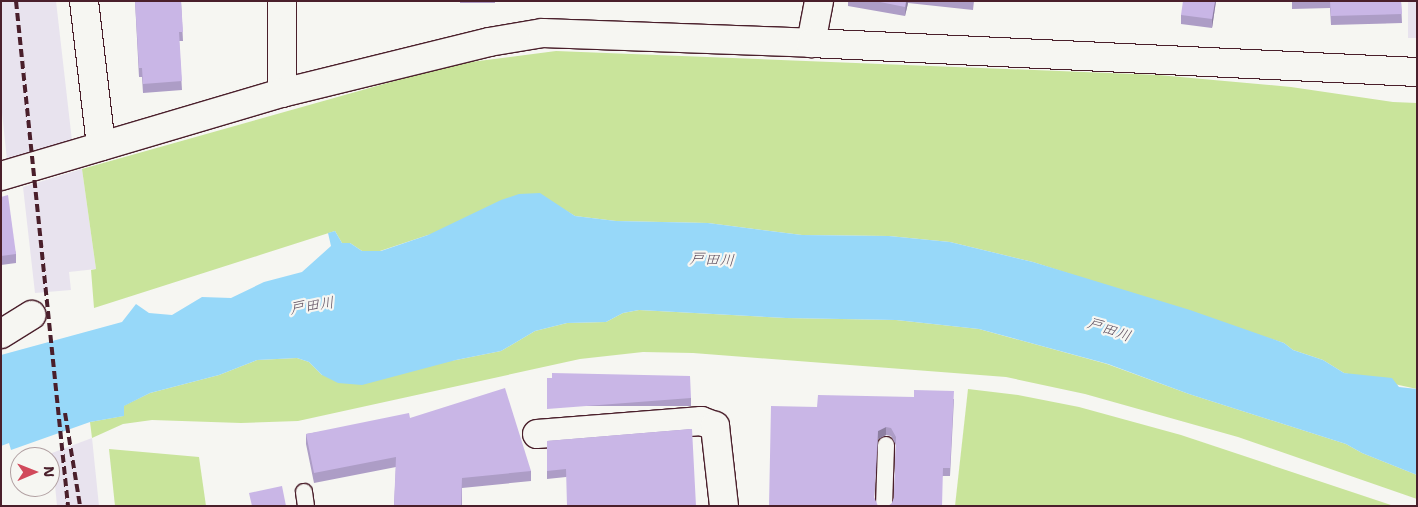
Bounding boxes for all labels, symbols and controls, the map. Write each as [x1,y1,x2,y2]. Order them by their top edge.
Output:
water label: 戸田川 [689,250,735,270]
water label: 戸田川 [288,294,336,318]
water label: 戸田川 [1085,314,1133,346]
north arrow [10,447,60,497]
text: N [40,466,58,477]

